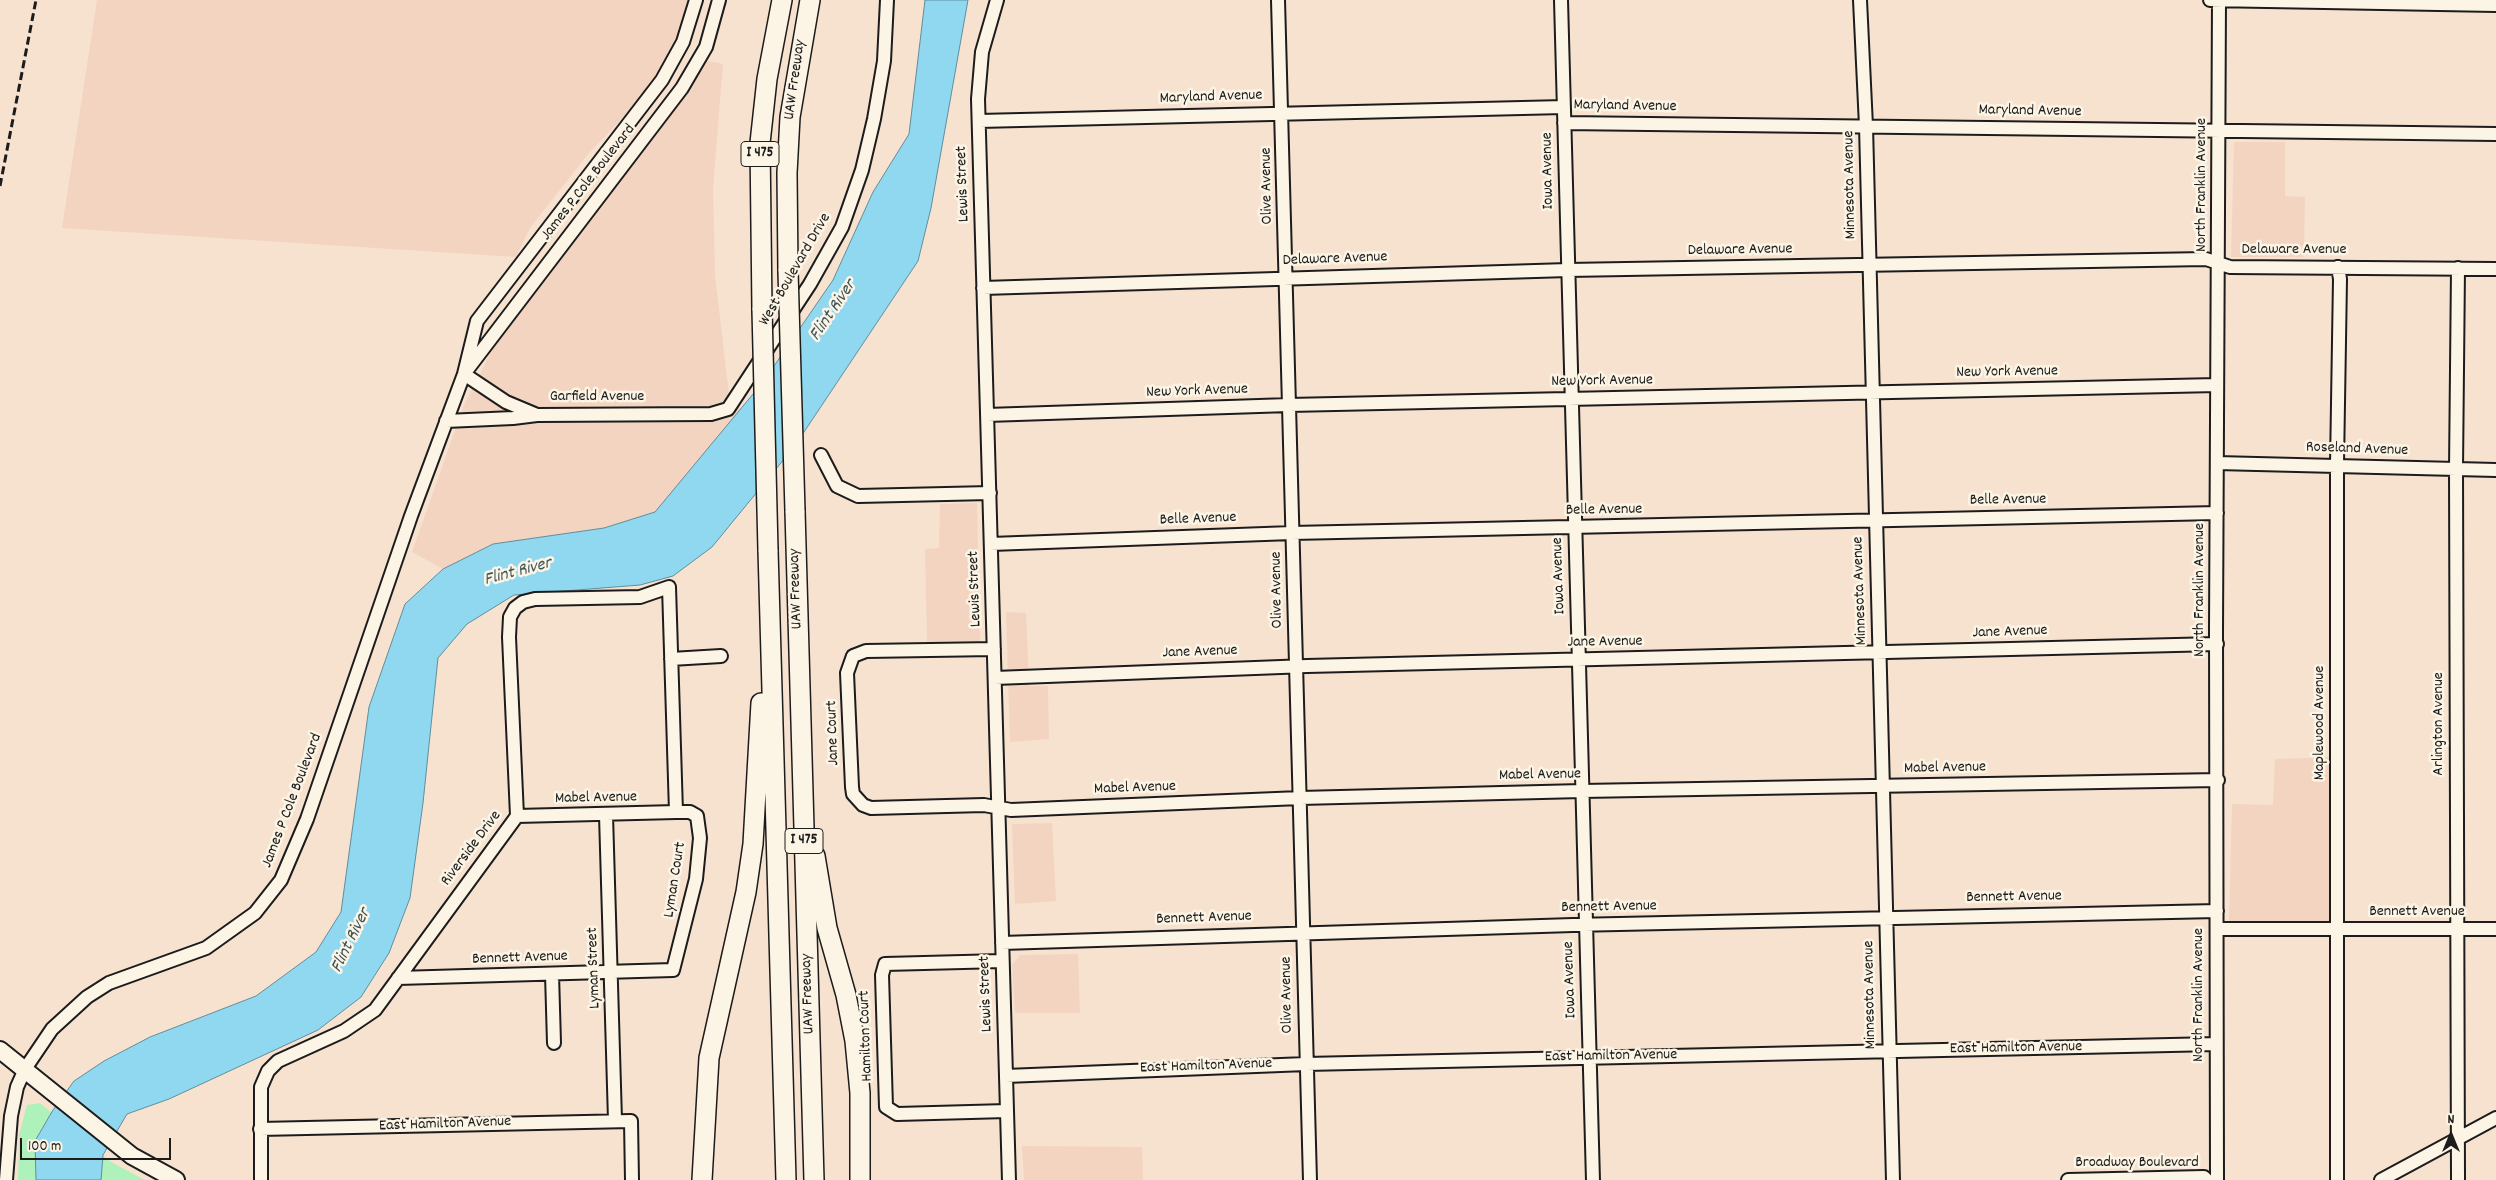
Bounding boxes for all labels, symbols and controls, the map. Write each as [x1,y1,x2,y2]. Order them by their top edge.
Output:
street label: UAW Freeway [781,39,811,121]
street label: Maryland Avenue [1159,87,1263,109]
street label: Maryland Avenue [1573,97,1677,117]
street label: Maryland Avenue [1978,102,2082,122]
street label: North Franklin Avenue [2193,118,2213,252]
street label: James P Cole Boulevard [538,121,640,245]
street label: Minnesota Avenue [1840,130,1862,240]
street label: Iowa Avenue [1539,132,1559,210]
road number: I 475 [741,142,779,166]
street label: Lewis Street [953,146,975,222]
street label: Olive Avenue [1258,147,1278,225]
street label: West Boulevard Drive [756,210,836,330]
street label: Delaware Avenue [1687,240,1793,262]
street label: Delaware Avenue [2242,241,2346,261]
street label: Delaware Avenue [1282,249,1388,271]
water label: Flint River [806,276,862,346]
street label: New York Avenue [1956,363,2058,383]
street label: New York Avenue [1551,372,1653,392]
street label: New York Avenue [1146,381,1248,403]
street label: Garfield Avenue [550,388,644,408]
street label: Roseland Avenue [2306,439,2408,461]
street label: Belle Avenue [1969,491,2047,511]
street label: Belle Avenue [1565,501,1643,521]
street label: Belle Avenue [1159,509,1237,531]
street label: North Franklin Avenue [2191,523,2211,657]
street label: Minnesota Avenue [1850,536,1872,646]
street label: Iowa Avenue [1549,537,1571,615]
street label: UAW Freeway [786,548,808,630]
street label: Lewis Street [965,551,987,627]
street label: Olive Avenue [1268,551,1288,629]
water label: Flint River [482,554,554,592]
street label: Jane Avenue [1972,622,2048,644]
street label: Jane Avenue [1567,633,1643,653]
street label: Jane Avenue [1162,642,1238,664]
street label: Maplewood Avenue [2311,666,2331,780]
street label: Arlington Avenue [2430,672,2450,776]
street label: Jane Court [823,700,845,766]
street label: James P Cole Boulevard [259,731,327,871]
street label: Mabel Avenue [1904,759,1986,779]
street label: Mabel Avenue [1499,766,1581,786]
street label: Mabel Avenue [1094,778,1176,800]
street label: Mabel Avenue [555,789,637,809]
street label: Riverside Drive [438,808,506,890]
road number: I 475 [785,828,823,854]
street label: Lyman Court [661,841,691,919]
street label: Bennett Avenue [1966,888,2062,908]
street label: Bennett Avenue [1561,898,1657,918]
street label: Bennett Avenue [2369,903,2465,923]
water label: Flint River [327,905,377,977]
street label: Bennett Avenue [1156,908,1252,930]
street label: Lyman Street [584,927,606,1009]
street label: North Franklin Avenue [2190,928,2210,1062]
street label: Minnesota Avenue [1860,940,1882,1050]
street label: Iowa Avenue [1560,941,1582,1019]
street label: Bennett Avenue [472,948,568,970]
street label: UAW Freeway [798,953,820,1035]
street label: Lewis Street [976,956,998,1032]
street label: Olive Avenue [1278,956,1298,1034]
street label: Hamilton Court [856,990,878,1082]
street label: East Hamilton Avenue [1950,1038,2082,1060]
street label: East Hamilton Avenue [1545,1046,1677,1068]
street label: East Hamilton Avenue [1140,1055,1272,1079]
north arrow [2426,1110,2476,1160]
text: N [2448,1110,2454,1130]
street label: East Hamilton Avenue [379,1113,511,1137]
scale bar [22,1128,174,1160]
text: 100 m [28,1136,61,1158]
street label: Broadway Boulevard [2075,1154,2199,1174]

